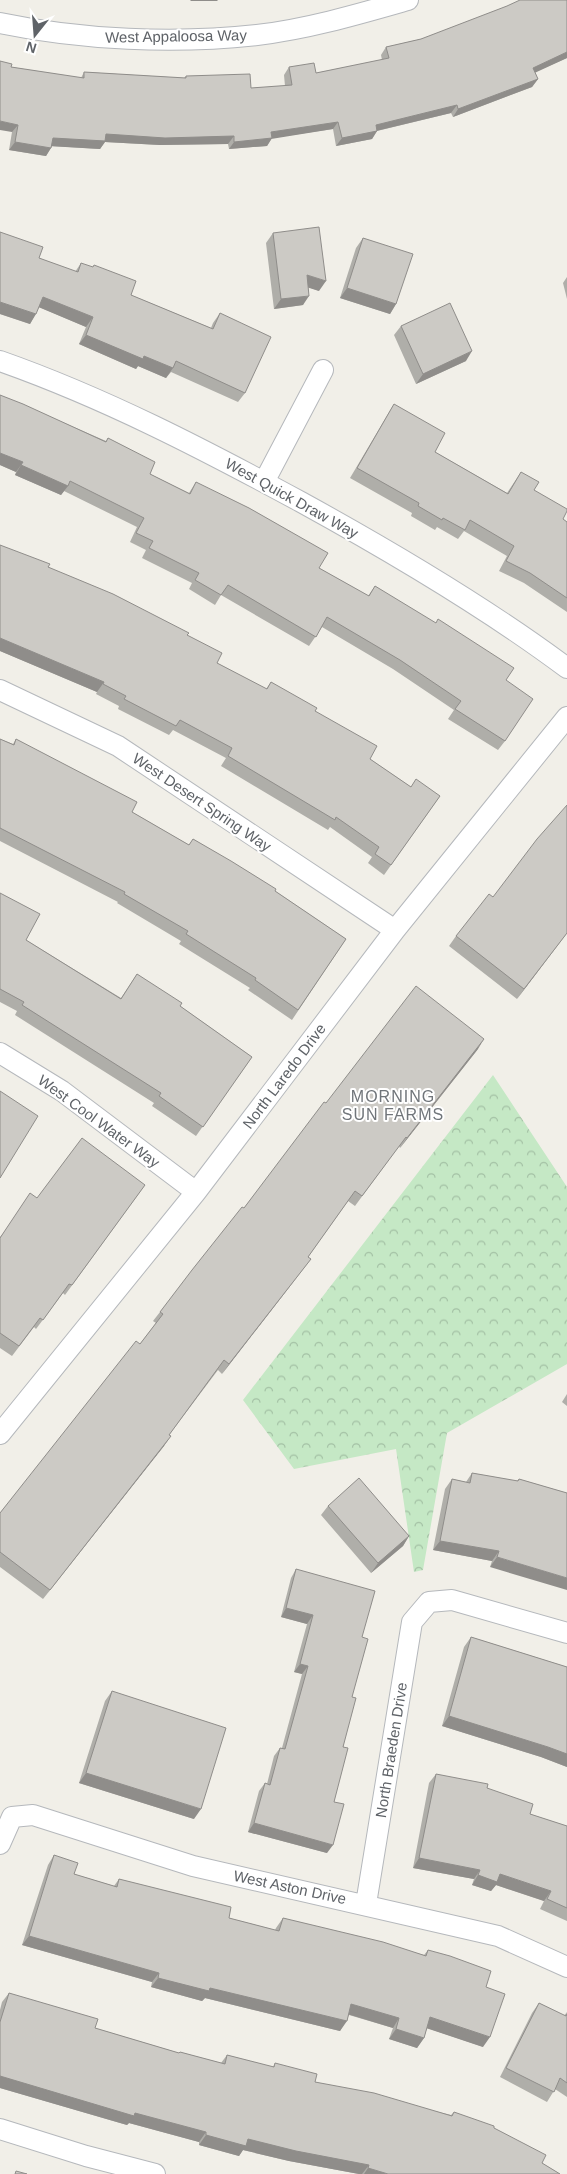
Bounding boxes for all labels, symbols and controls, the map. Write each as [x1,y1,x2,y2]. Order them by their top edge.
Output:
north arrow [10,10,60,60]
street label: West Appaloosa Way [105,26,248,46]
text: N [24,38,38,57]
street label: West Quick Draw Way [223,454,362,542]
street label: West Desert Spring Way [130,749,275,855]
street label: North Laredo Drive [239,1020,329,1132]
street label: West Cool Water Way [35,1071,164,1171]
district label: MORNING SUN FARMS [342,1088,444,1123]
street label: North Braeden Drive [372,1681,410,1819]
street label: West Aston Drive [232,1867,348,1907]

